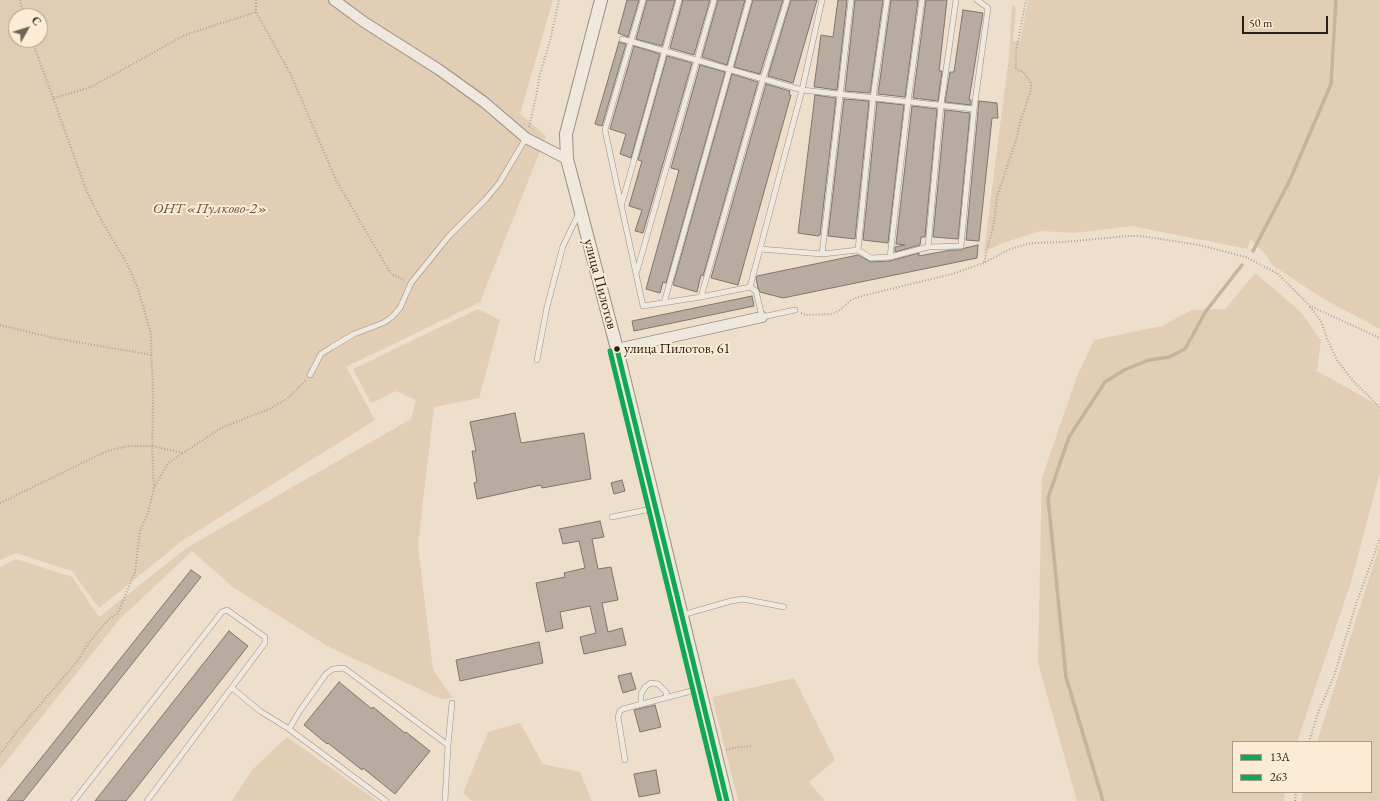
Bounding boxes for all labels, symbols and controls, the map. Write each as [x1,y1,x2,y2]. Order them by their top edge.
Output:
north arrow [8,8,48,48]
scale bar [1244,8,1330,34]
text: С [29,14,44,29]
text: 50 m [1249,15,1272,31]
park label: ОНТ «Пулково-2» [153,200,267,218]
street label: улица Пилотов [579,237,621,331]
place label: улица Пилотов, 61 [624,341,730,357]
marker: улица Пилотов, 61 [612,344,622,354]
legend [1232,741,1372,793]
text: 13А [1270,749,1290,765]
text: 263 [1270,769,1287,785]

